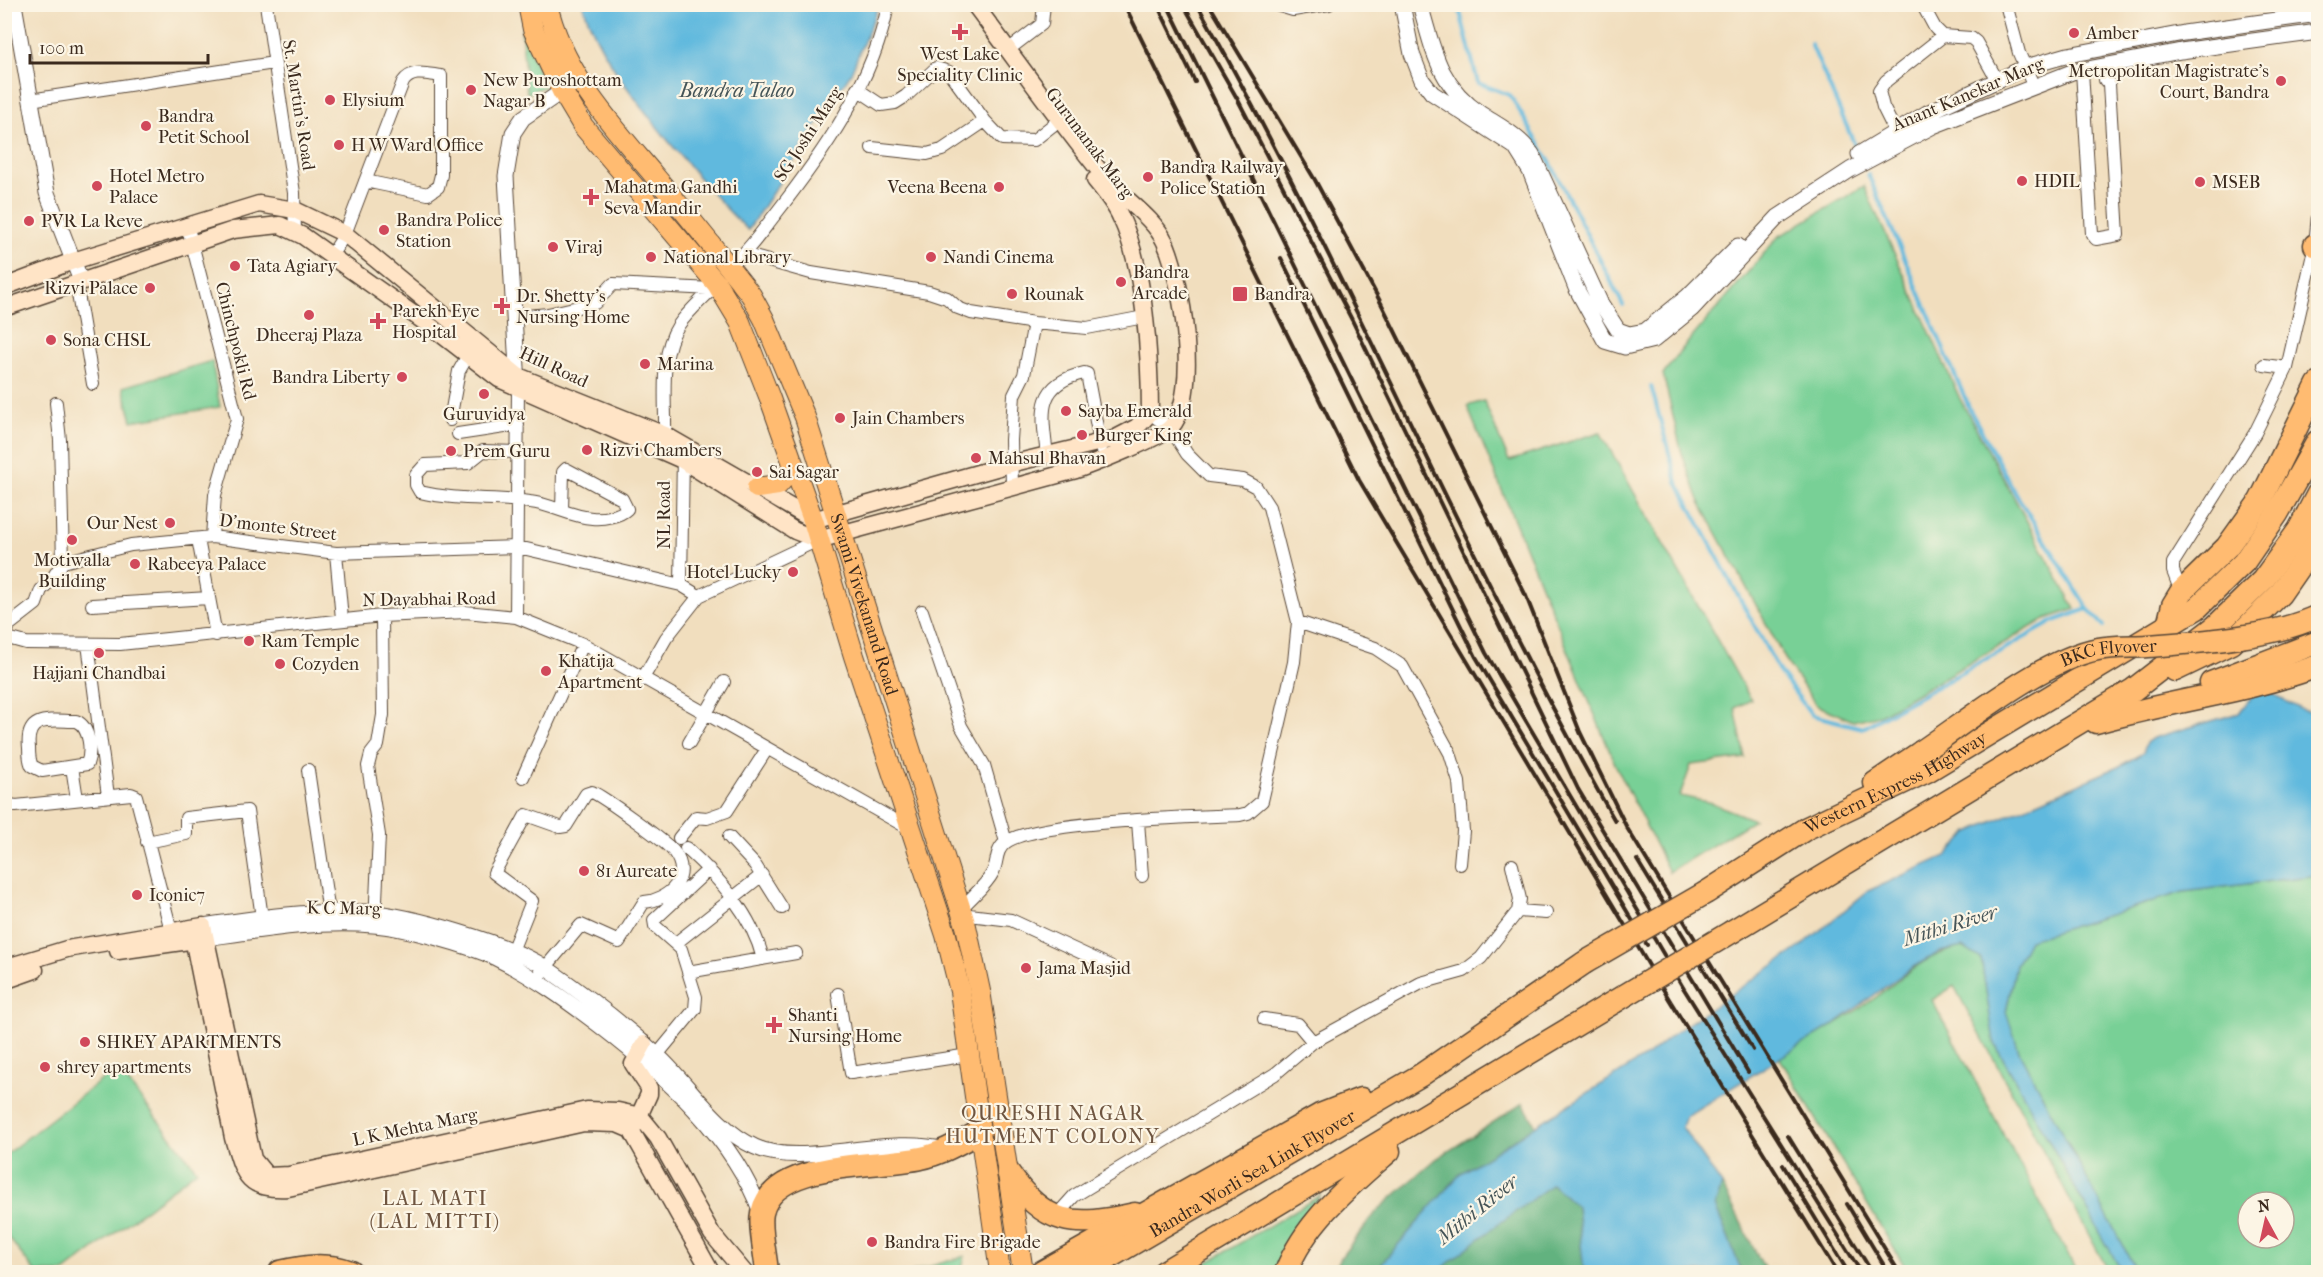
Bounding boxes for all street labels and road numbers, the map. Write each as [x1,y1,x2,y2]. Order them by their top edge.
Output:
street label: St. Martin's Road [278,38,319,172]
street label: Anant Kanekar Marg [1888,53,2048,136]
street label: SG Joshi Marg [770,82,847,186]
street label: Gurunanak Marg [1041,84,1138,203]
street label: Chinchpokli Rd [211,280,260,402]
street label: Hill Road [516,342,592,393]
street label: NL Road [654,481,675,549]
street label: D'monte Street [218,510,339,545]
street label: Swami Vivekanand Road [825,511,902,698]
street label: N Dayabhai Road [362,588,496,611]
street label: BKC Flyover [2057,635,2158,672]
street label: Western Express Highway [1800,727,1992,839]
street label: K C Marg [306,897,382,920]
street label: L K Mehta Marg [351,1104,480,1151]
street label: Bandra Worli Sea Link Flyover [1146,1105,1360,1242]

